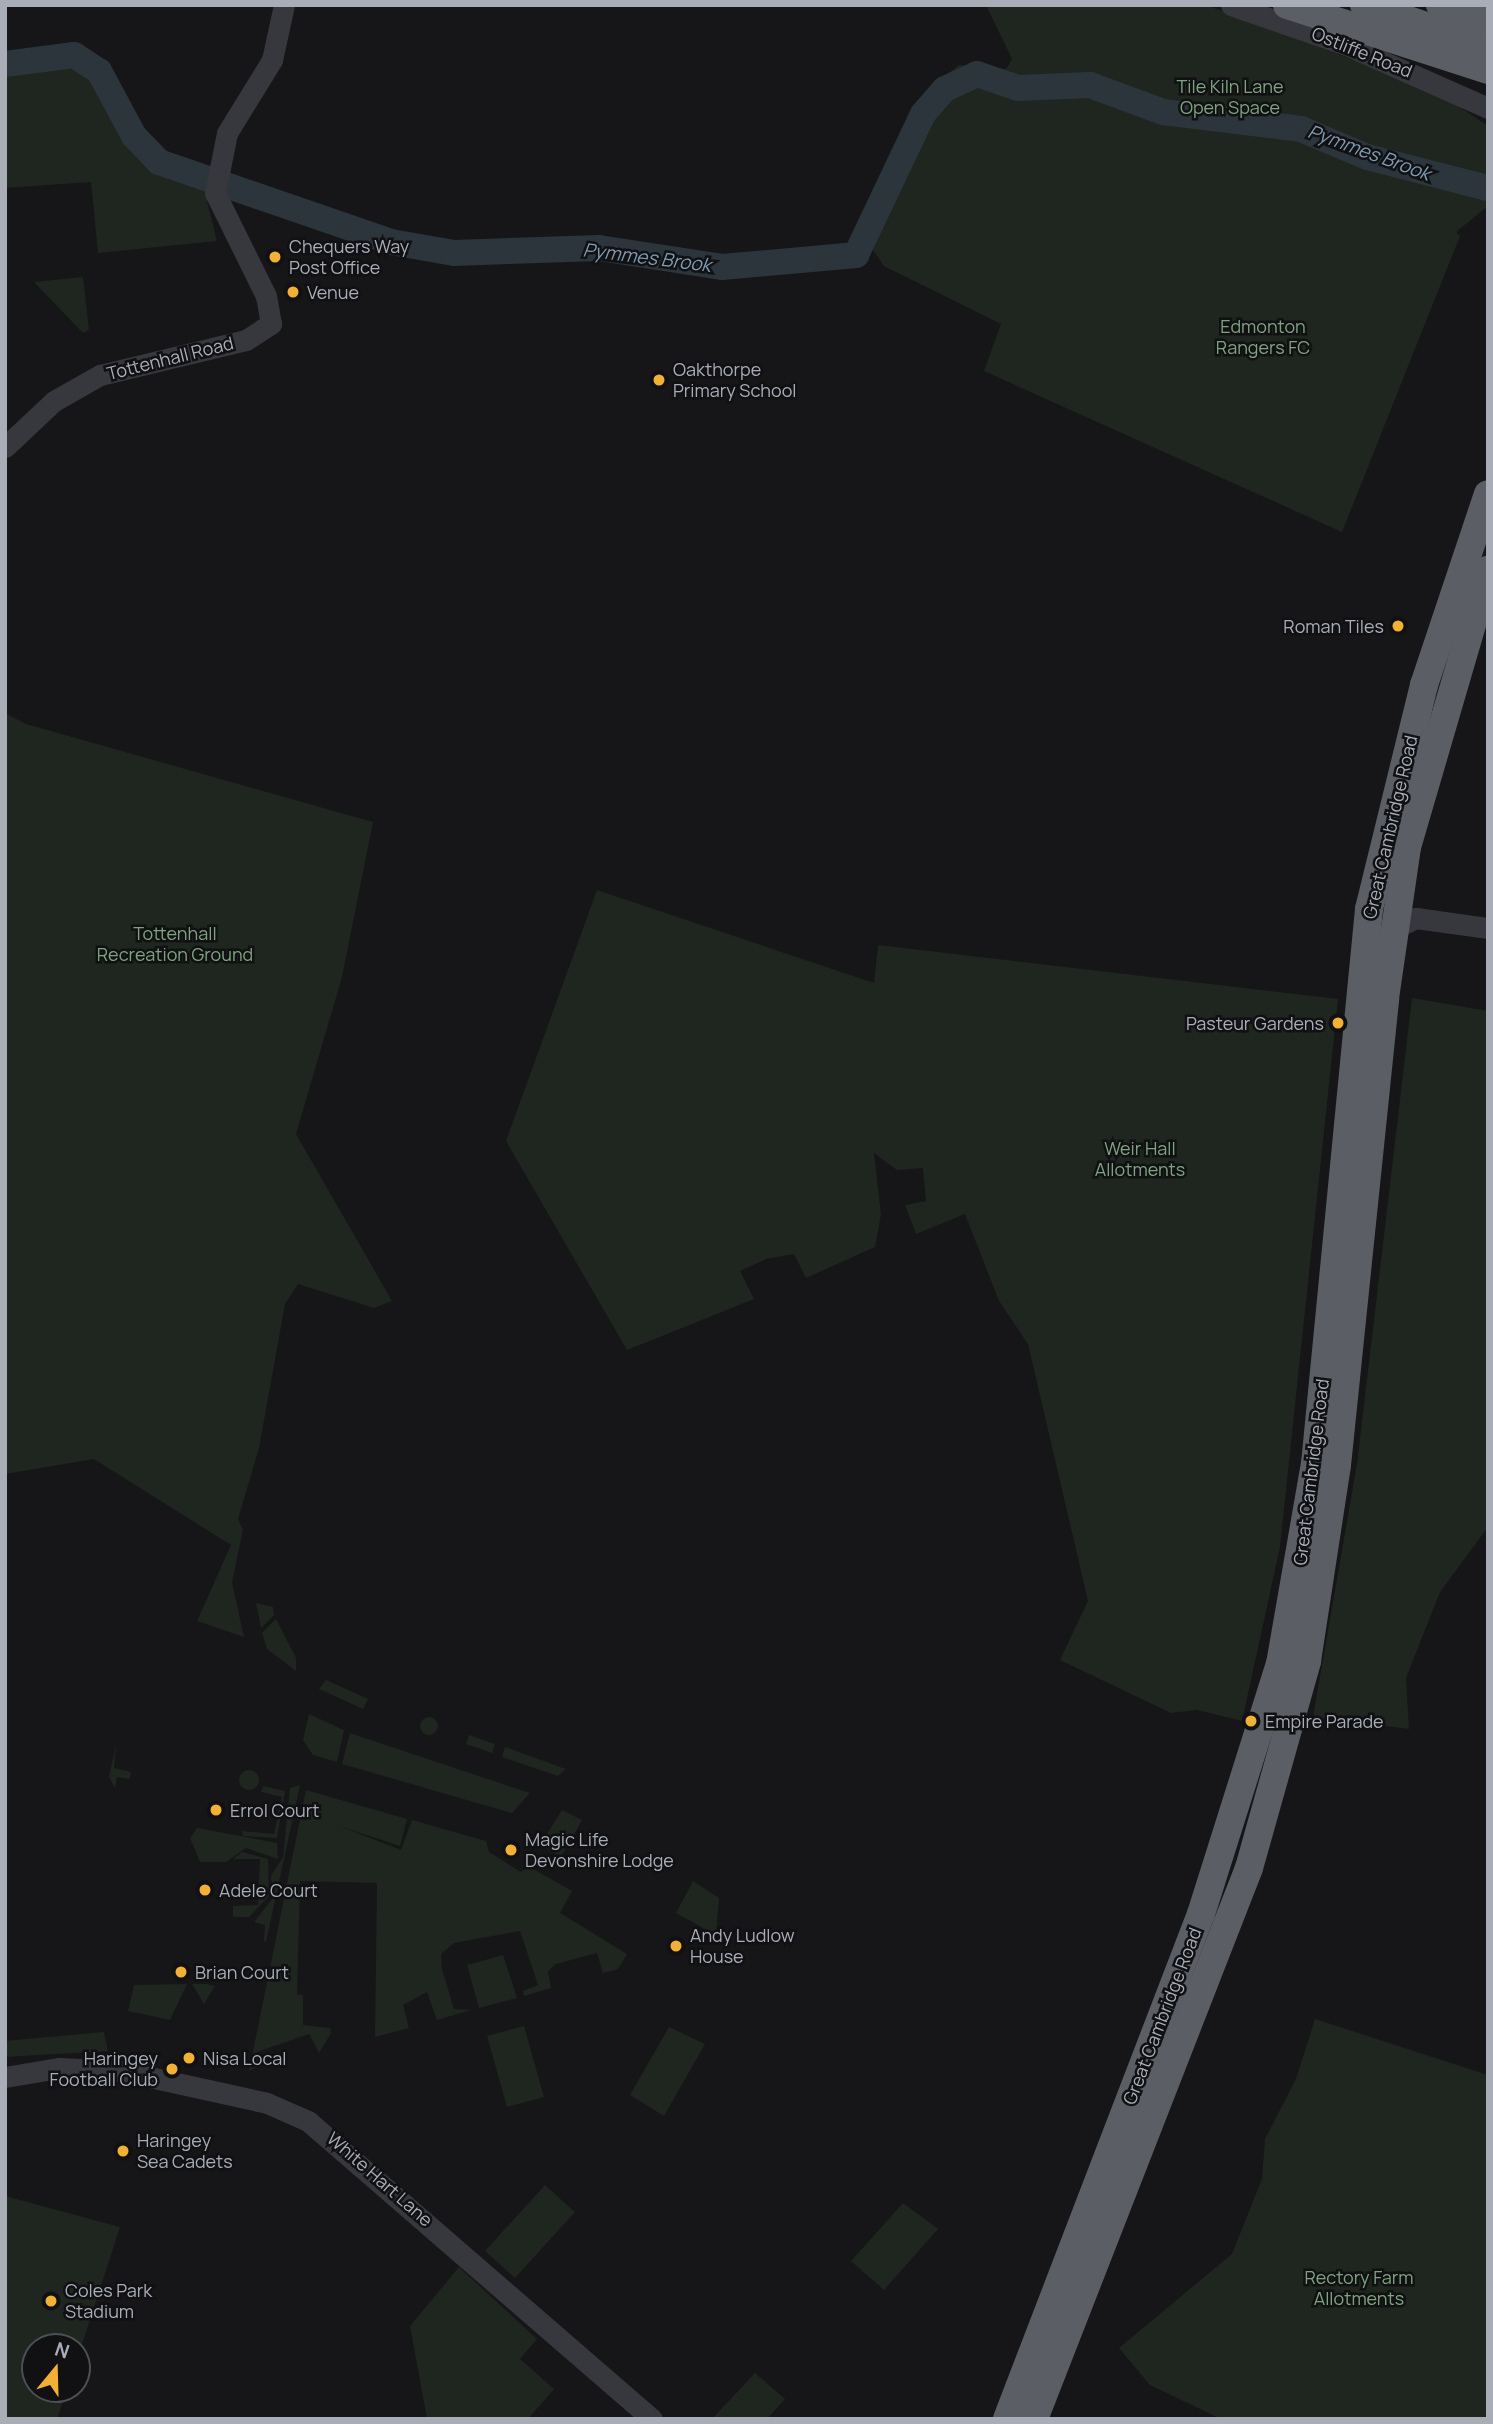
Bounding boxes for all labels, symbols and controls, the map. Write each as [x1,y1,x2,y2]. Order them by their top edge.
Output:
street label: Ostliffe Road [1309,22,1415,82]
park label: Tile Kiln Lane Open Space [1177,76,1283,119]
water label: Pymmes Brook [1305,120,1433,186]
place label: Chequers Way Post Office [289,236,409,278]
water label: Pymmes Brook [582,239,712,277]
marker: Chequers Way Post Office [267,249,283,265]
place label: Venue [307,281,359,303]
marker: Venue [285,284,301,300]
park label: Edmonton Rangers FC [1216,316,1310,358]
street label: Tottenhall Road [105,332,235,384]
place label: Oakthorpe Primary School [673,359,797,402]
marker: Oakthorpe Primary School [651,372,667,388]
place label: Roman Tiles [1283,615,1384,637]
marker: Roman Tiles [1390,618,1406,634]
street label: Great Cambridge Road [1358,733,1422,921]
park label: Tottenhall Recreation Ground [97,923,253,965]
place label: Pasteur Gardens [1186,1012,1324,1034]
marker: Pasteur Gardens [1330,1015,1346,1031]
park label: Weir Hall Allotments [1095,1138,1185,1180]
street label: Great Cambridge Road [1289,1378,1333,1566]
place label: Empire Parade [1265,1710,1384,1732]
marker: Empire Parade [1243,1713,1259,1729]
place label: Errol Court [230,1799,319,1821]
marker: Errol Court [208,1802,224,1818]
place label: Magic Life Devonshire Lodge [525,1829,674,1871]
marker: Magic Life Devonshire Lodge [503,1842,519,1858]
place label: Adele Court [219,1879,318,1901]
marker: Adele Court [197,1882,213,1898]
street label: Great Cambridge Road [1118,1924,1206,2108]
place label: Andy Ludlow House [690,1925,795,1968]
marker: Andy Ludlow House [668,1938,684,1954]
place label: Brian Court [195,1961,289,1983]
marker: Brian Court [173,1964,189,1980]
place label: Nisa Local [203,2047,287,2069]
place label: Haringey Football Club [50,2048,158,2090]
marker: Nisa Local [181,2050,197,2066]
marker: Haringey Football Club [164,2061,180,2077]
street label: White Hart Lane [323,2127,437,2231]
place label: Haringey Sea Cadets [137,2130,233,2172]
marker: Haringey Sea Cadets [115,2143,131,2159]
park label: Rectory Farm Allotments [1304,2267,1414,2310]
place label: Coles Park Stadium [65,2280,152,2322]
marker: Coles Park Stadium [43,2293,59,2309]
north arrow [21,2333,91,2403]
text: N [51,2336,73,2365]

